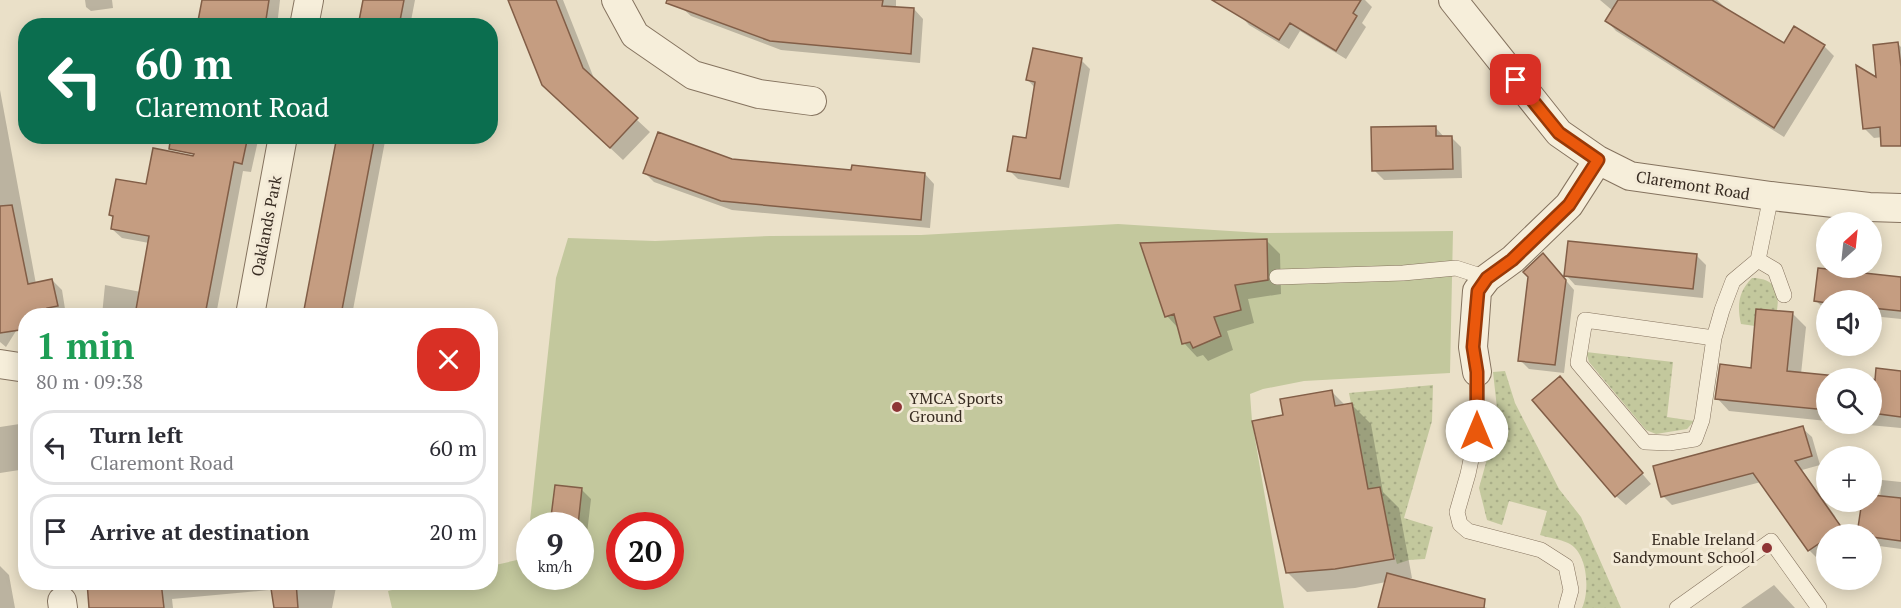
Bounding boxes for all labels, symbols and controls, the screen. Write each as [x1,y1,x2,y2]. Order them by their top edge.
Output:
text: 60 m [135,35,233,91]
icon: left [36,42,114,120]
pin [1490,54,1541,105]
icon: arrive [1499,63,1532,96]
text: Claremont Road [135,89,329,125]
street label: Claremont Road [1634,165,1752,205]
street label: Oaklands Park [245,173,287,278]
north arrow [1816,212,1882,278]
map controls [1816,212,1882,590]
button: sound [1816,290,1882,356]
text: 1 min [36,322,134,369]
button: close [417,328,480,391]
text: 80 m · 09:38 [36,368,143,395]
button: search [1816,368,1882,434]
place label: YMCA Sports Ground [909,387,1003,427]
position arrow [1445,399,1509,463]
marker: YMCA Sports Ground [890,400,904,414]
text: Turn left [90,420,183,449]
icon: left [39,431,72,464]
text: 60 m [429,433,477,462]
button: + [1816,446,1882,512]
text: Claremont Road [90,449,234,476]
speed limit sign: 20 [606,512,684,590]
icon: arrive [39,515,72,548]
text: Arrive at destination [90,517,309,546]
text: 20 m [429,517,477,546]
text: 9 [547,524,563,564]
button: − [1816,524,1882,590]
place label: Enable Ireland Sandymount School [1613,528,1755,568]
marker: Enable Ireland Sandymount School [1760,541,1774,555]
text: km/h [538,556,572,576]

